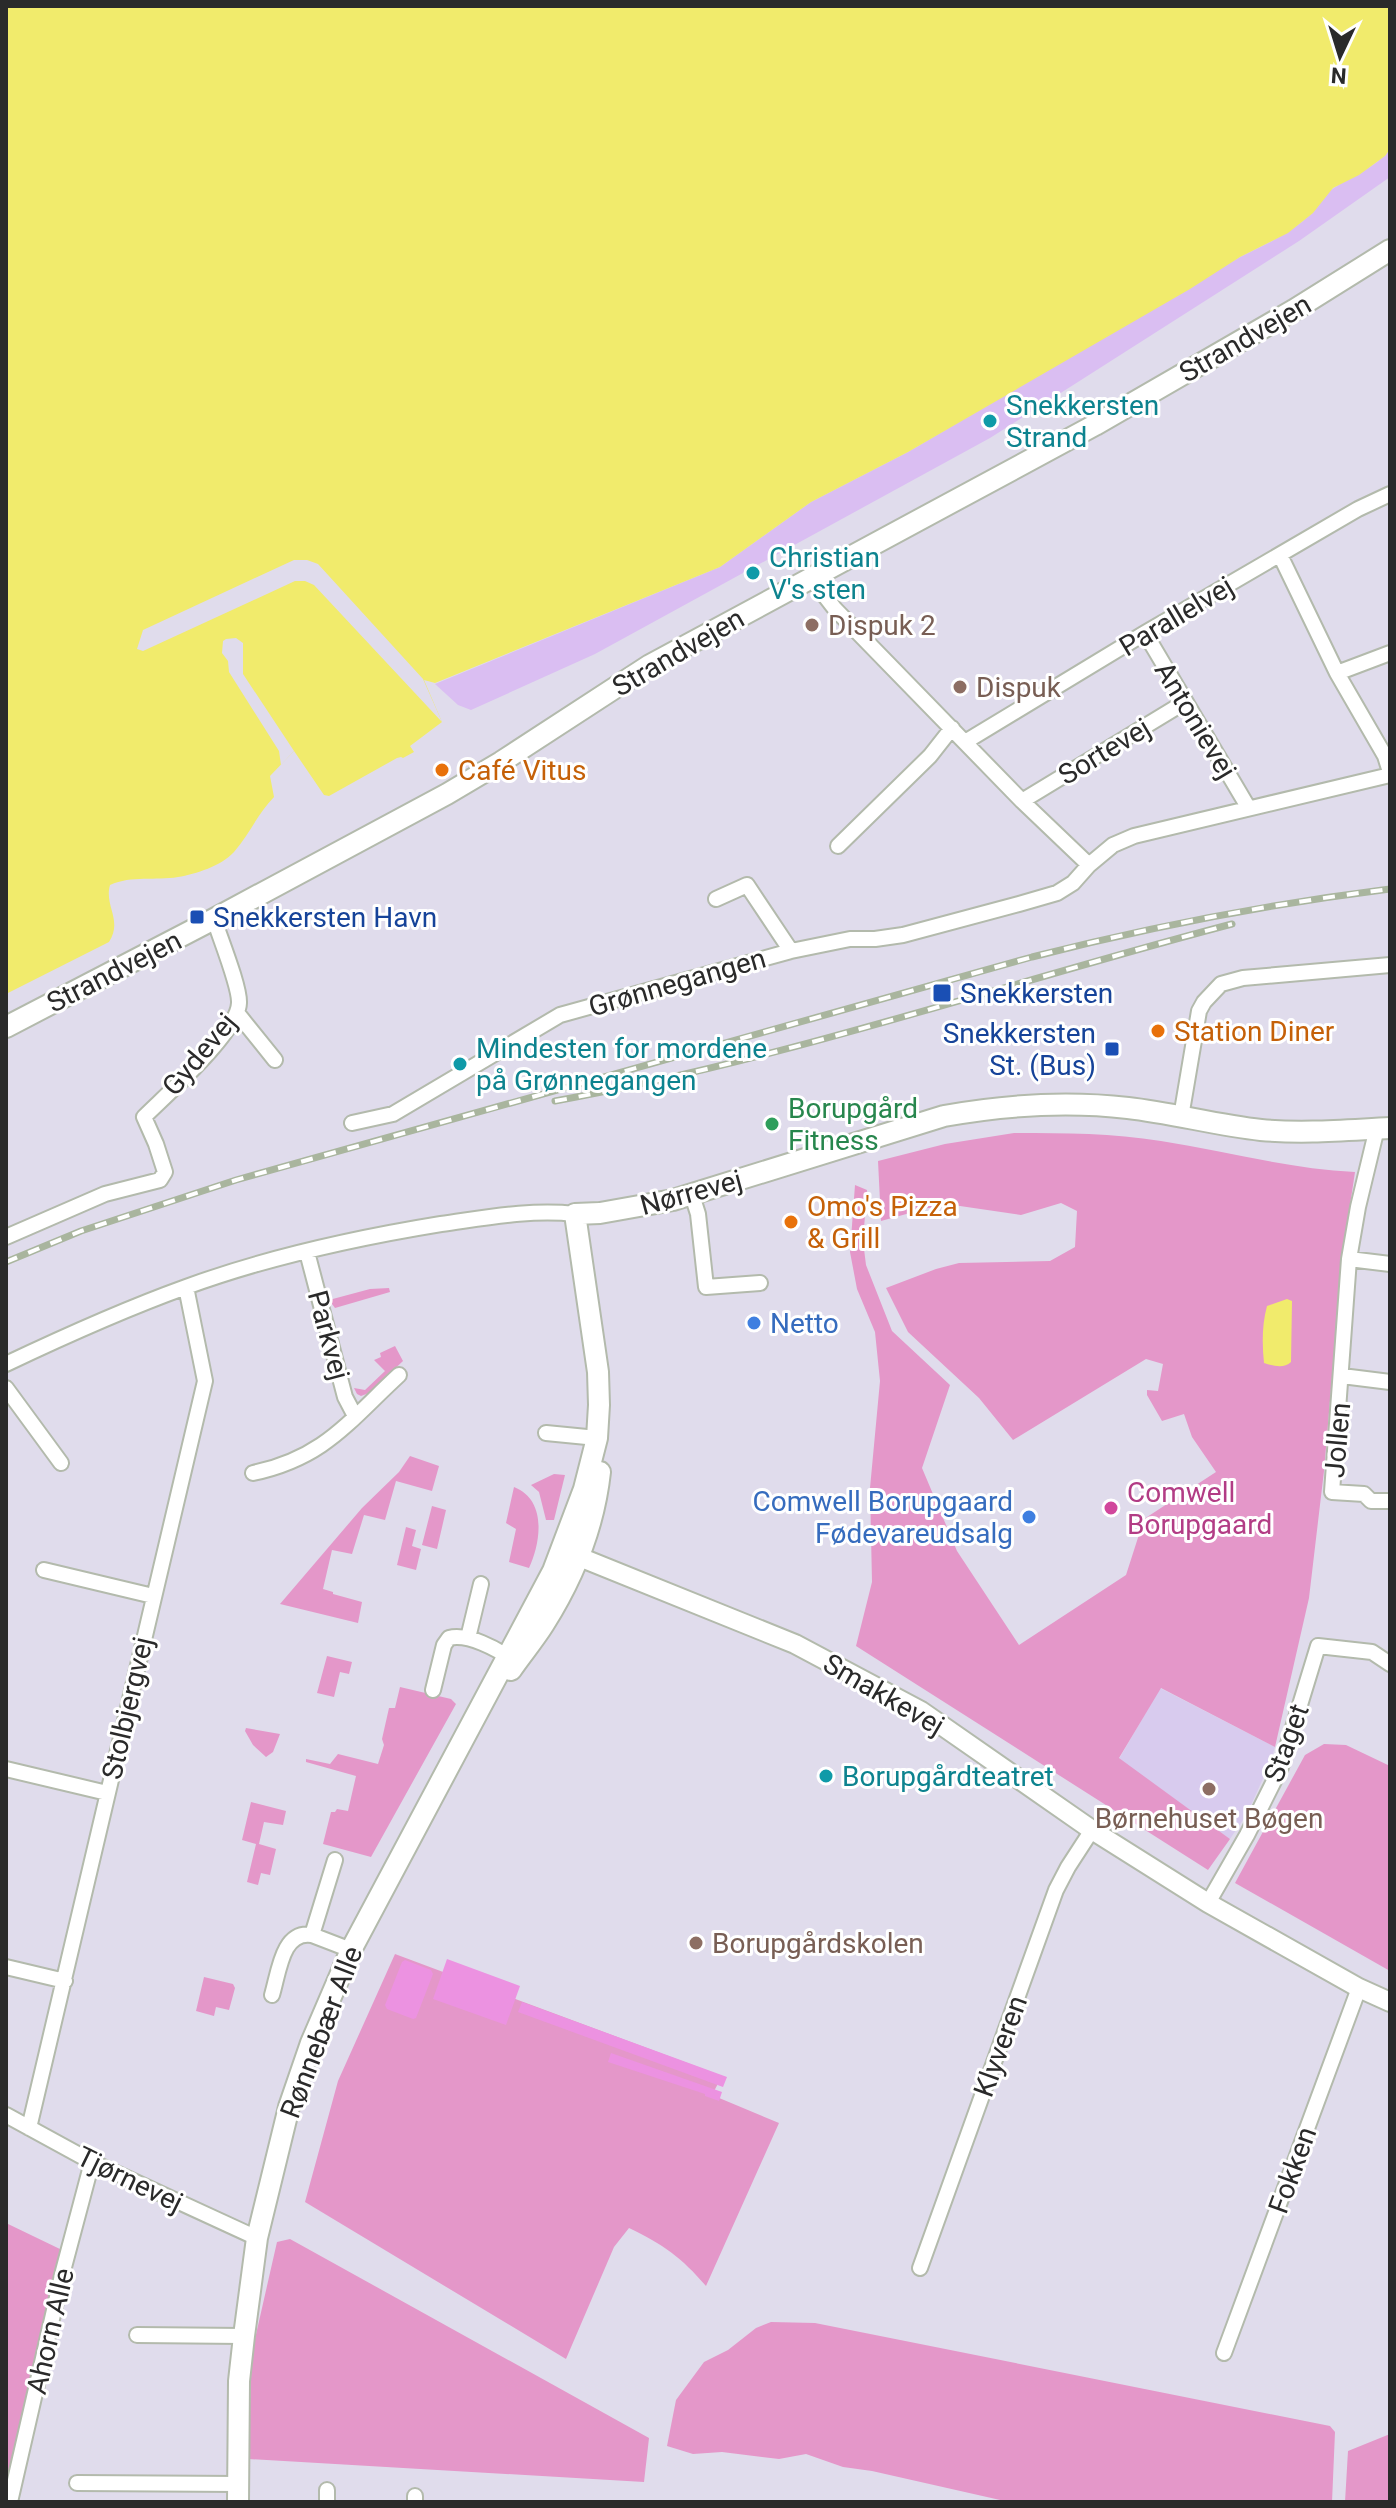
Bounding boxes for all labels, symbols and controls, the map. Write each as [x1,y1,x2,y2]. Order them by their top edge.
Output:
north arrow [1300,16,1380,96]
text: N [1330,62,1347,88]
street label: Strandvejen [1174,288,1317,389]
place label: Snekkersten Strand [1006,389,1159,454]
marker: Snekkersten Strand [981,412,999,430]
place label: Christian V's sten [769,541,880,606]
marker: Christian V's sten [744,564,762,582]
street label: Parallelvej [1113,570,1239,663]
street label: Strandvejen [607,602,750,703]
place label: Dispuk 2 [828,609,936,642]
marker: Dispuk 2 [803,616,821,634]
street label: Antonievej [1148,656,1243,785]
place label: Dispuk [976,671,1062,704]
marker: Dispuk [951,678,969,696]
street label: Sortevej [1052,711,1156,792]
place label: Café Vitus [458,754,586,787]
marker: Café Vitus [433,761,451,779]
place label: Snekkersten Havn [213,901,437,934]
marker: Snekkersten Havn [188,908,206,926]
street label: Strandvejen [41,923,187,1019]
street label: Grønnegangen [585,941,769,1024]
place label: Snekkersten [960,977,1113,1010]
marker: Snekkersten [931,982,953,1004]
street label: Gydevej [155,1006,243,1102]
place label: Station Diner [1174,1015,1335,1048]
place label: Snekkersten St. (Bus) [943,1017,1096,1082]
marker: Station Diner [1149,1022,1167,1040]
place label: Mindesten for mordene på Grønnegangen [476,1032,767,1097]
marker: Snekkersten St. (Bus) [1103,1040,1121,1058]
marker: Mindesten for mordene på Grønnegangen [451,1055,469,1073]
place label: Borupgård Fitness [788,1092,918,1157]
marker: Borupgård Fitness [763,1115,781,1133]
street label: Nørrevej [637,1163,746,1222]
place label: Omo's Pizza & Grill [807,1190,958,1255]
marker: Omo's Pizza & Grill [782,1213,800,1231]
street label: Parkvej [301,1287,356,1384]
place label: Netto [770,1307,839,1340]
marker: Netto [745,1314,763,1332]
street label: Jollen [1318,1401,1357,1479]
place label: Comwell Borupgaard [1127,1476,1272,1541]
place label: Comwell Borupgaard Fødevareudsalg [753,1485,1013,1550]
marker: Comwell Borupgaard [1102,1499,1120,1517]
marker: Comwell Borupgaard Fødevareudsalg [1020,1508,1038,1526]
street label: Stolbjergvej [95,1634,160,1783]
street label: Smakkevej [817,1647,950,1742]
street label: Staget [1257,1700,1316,1787]
place label: Borupgårdteatret [842,1760,1054,1793]
marker: Borupgårdteatret [817,1767,835,1785]
marker: Børnehuset Bøgen [1200,1780,1218,1798]
place label: Børnehuset Bøgen [1095,1802,1323,1835]
place label: Borupgårdskolen [712,1927,924,1960]
marker: Borupgårdskolen [687,1934,705,1952]
street label: Rønnebær Alle [274,1942,369,2123]
street label: Klyveren [967,1991,1034,2101]
street label: Fokken [1262,2122,1323,2218]
street label: Tjørnevej [71,2140,188,2219]
street label: Ahorn Alle [20,2265,81,2397]

